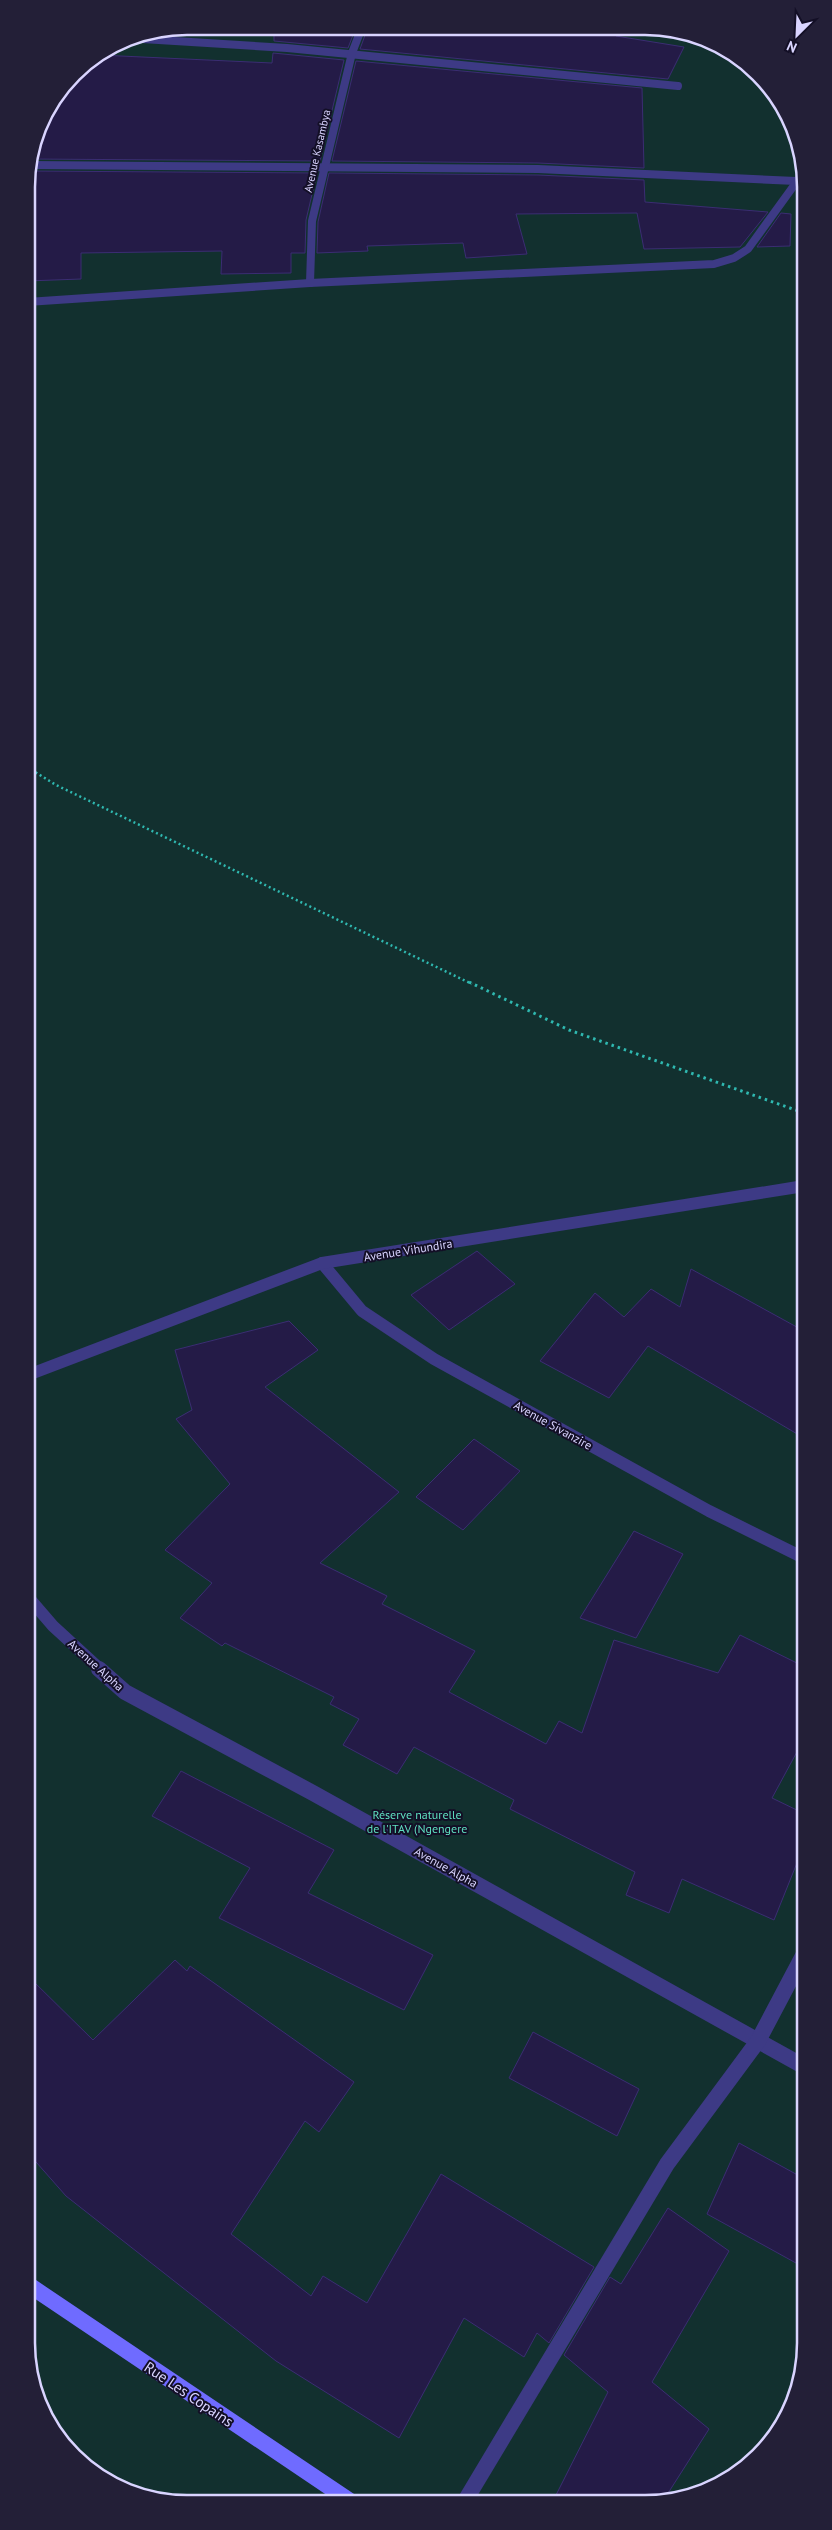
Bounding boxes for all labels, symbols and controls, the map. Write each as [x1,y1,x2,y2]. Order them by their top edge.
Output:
north arrow [772,10,822,60]
text: N [784,37,800,57]
street label: Avenue Kasambya [301,108,333,194]
street label: Avenue Vihundira [363,1236,453,1264]
street label: Avenue Sivanzire [511,1397,595,1453]
street label: Avenue Alpha [65,1636,127,1694]
park label: Réserve naturelle de l'ITAV (Ngengere [367,1807,467,1836]
street label: Avenue Alpha [412,1844,480,1891]
street label: Rue Les Copains [141,2357,237,2431]

